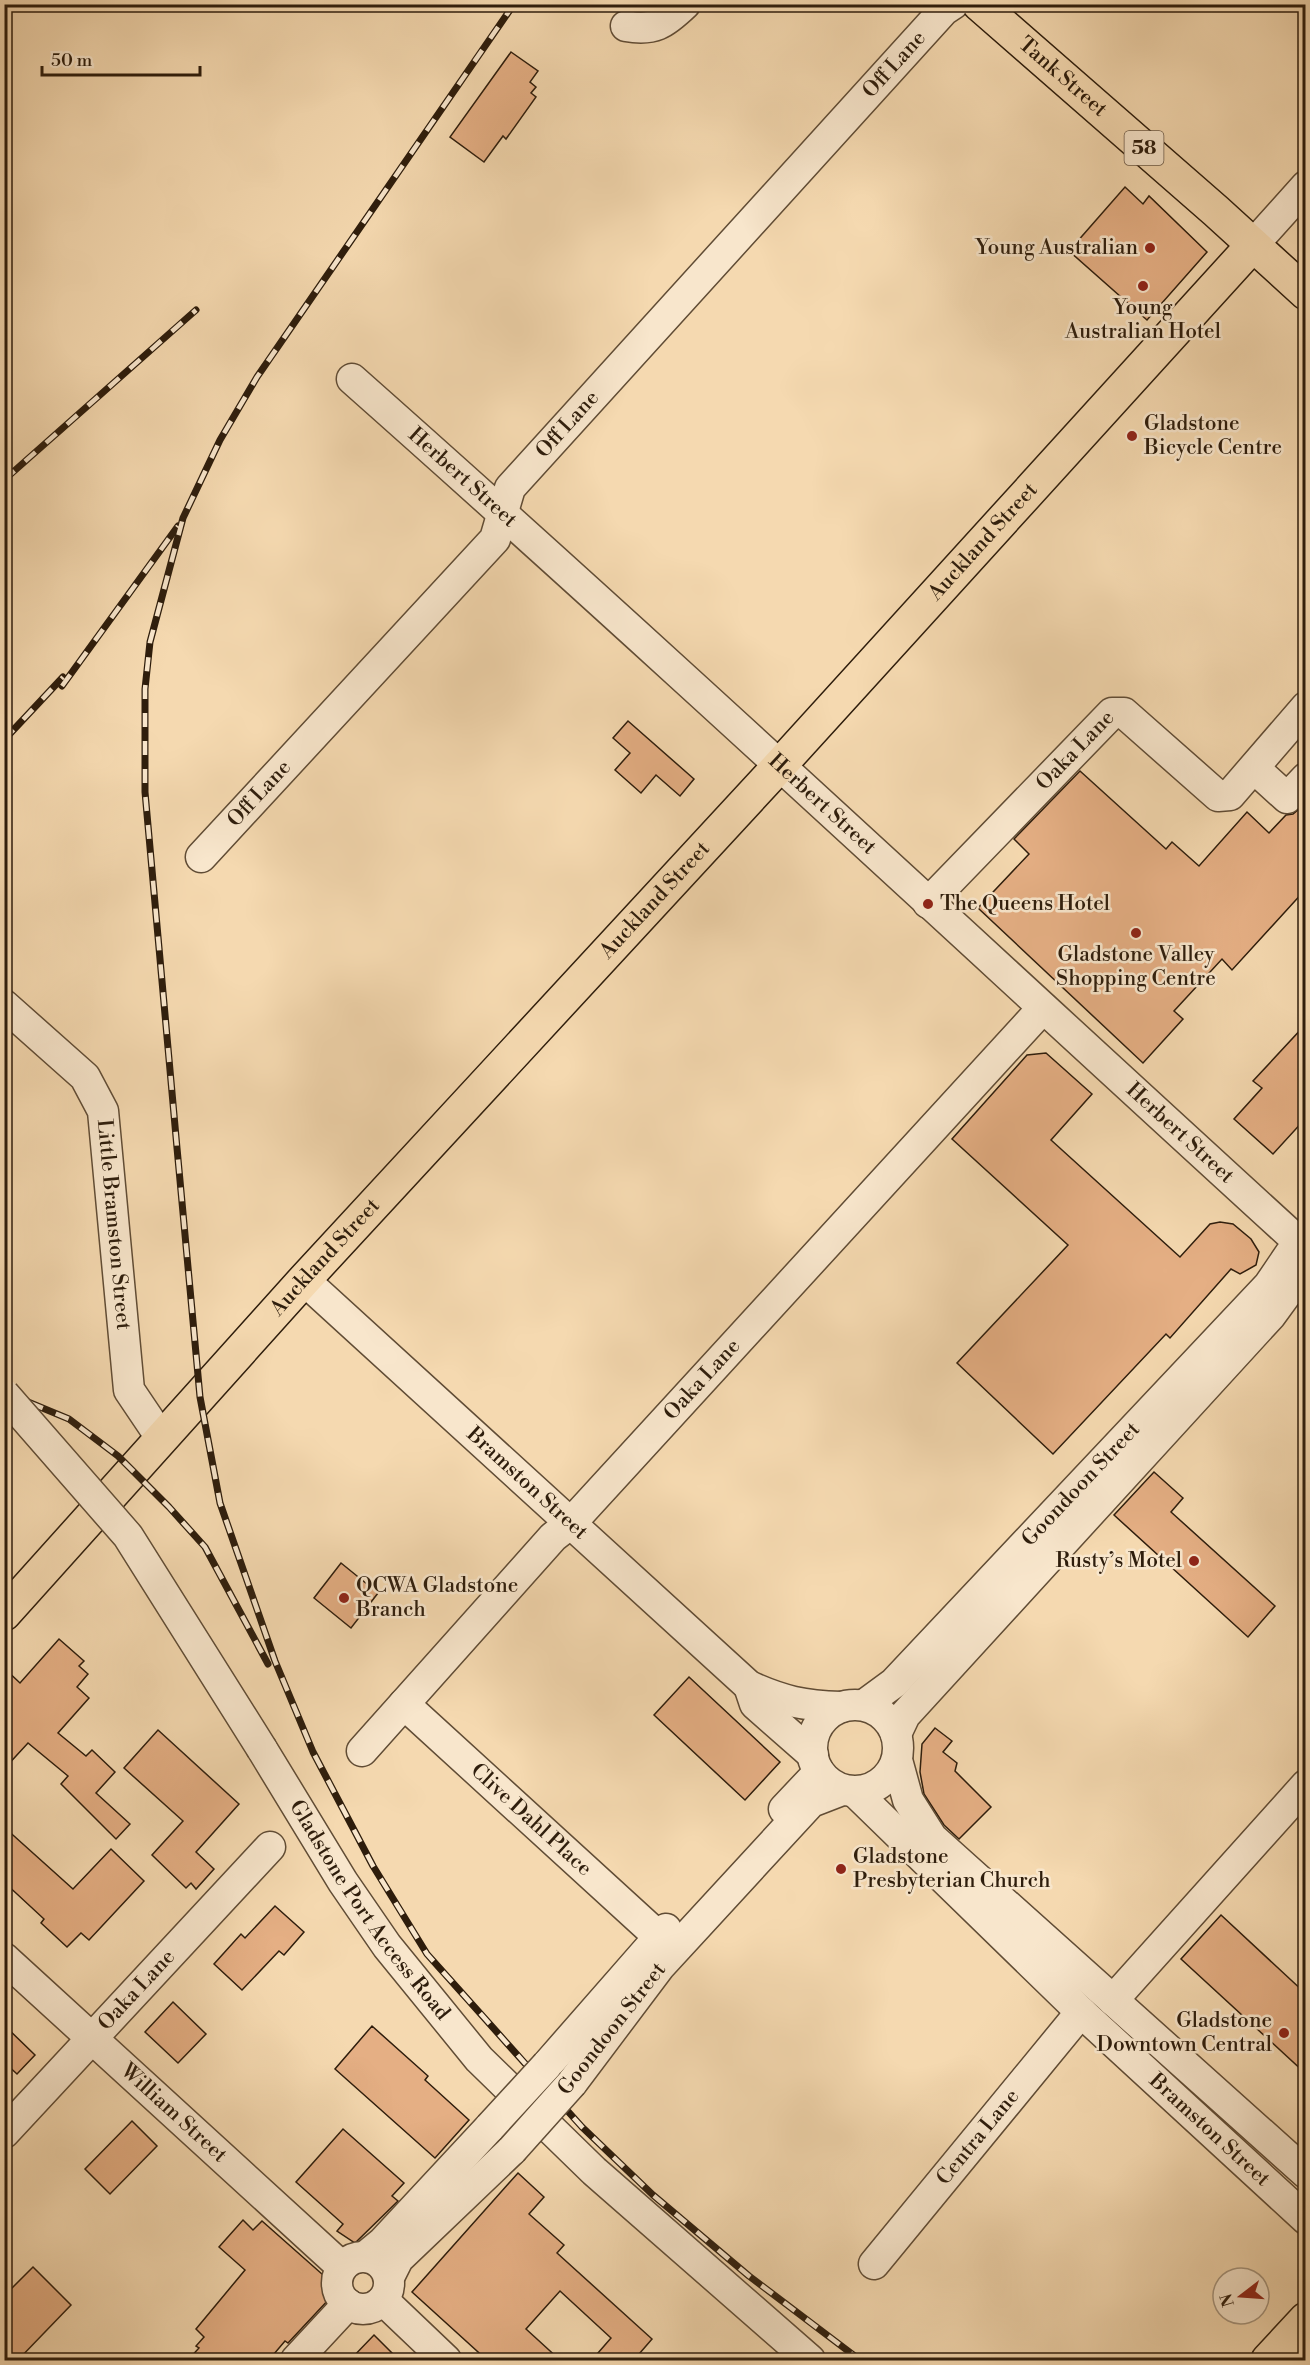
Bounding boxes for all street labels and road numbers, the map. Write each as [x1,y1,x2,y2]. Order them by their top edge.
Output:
street label: Off Lane [857,26,932,104]
street label: Tank Street [1013,31,1113,123]
road number: 58 [1124,131,1164,165]
street label: Off Lane [530,385,605,464]
street label: Herbert Street [403,422,523,533]
street label: Auckland Street [922,477,1044,607]
street label: Oaka Lane [1031,705,1120,796]
street label: Herbert Street [763,748,882,861]
street label: Off Lane [222,755,297,833]
street label: Auckland Street [594,836,716,965]
street label: Herbert Street [1121,1077,1240,1190]
street label: Little Bramston Street [91,1118,136,1332]
street label: Auckland Street [264,1193,386,1322]
street label: Oaka Lane [658,1334,746,1426]
street label: Goondoon Street [1016,1416,1146,1552]
street label: Bramston Street [460,1421,594,1546]
street label: Clive Dahl Place [465,1758,597,1882]
street label: Gladstone Port Access Road [283,1795,455,2026]
street label: Oaka Lane [93,1944,181,2036]
street label: Goondoon Street [552,1957,672,2100]
street label: William Street [114,2057,233,2169]
street label: Bramston Street [1143,2067,1276,2193]
street label: Centra Lane [931,2084,1025,2191]

